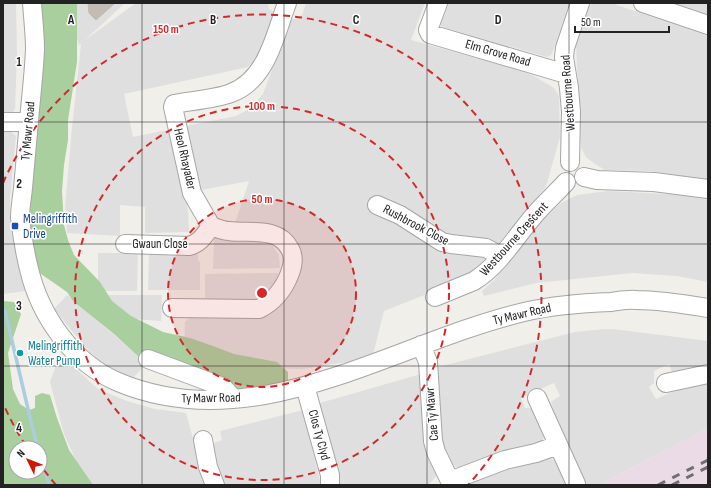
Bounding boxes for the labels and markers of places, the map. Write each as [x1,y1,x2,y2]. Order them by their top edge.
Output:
place label: Melingriffith Drive [23,211,77,242]
marker: Melingriffith Drive [10,221,20,231]
centre of rings [255,286,269,300]
place label: Melingriffith Water Pump [28,338,82,369]
marker: Melingriffith Water Pump [15,348,25,358]

